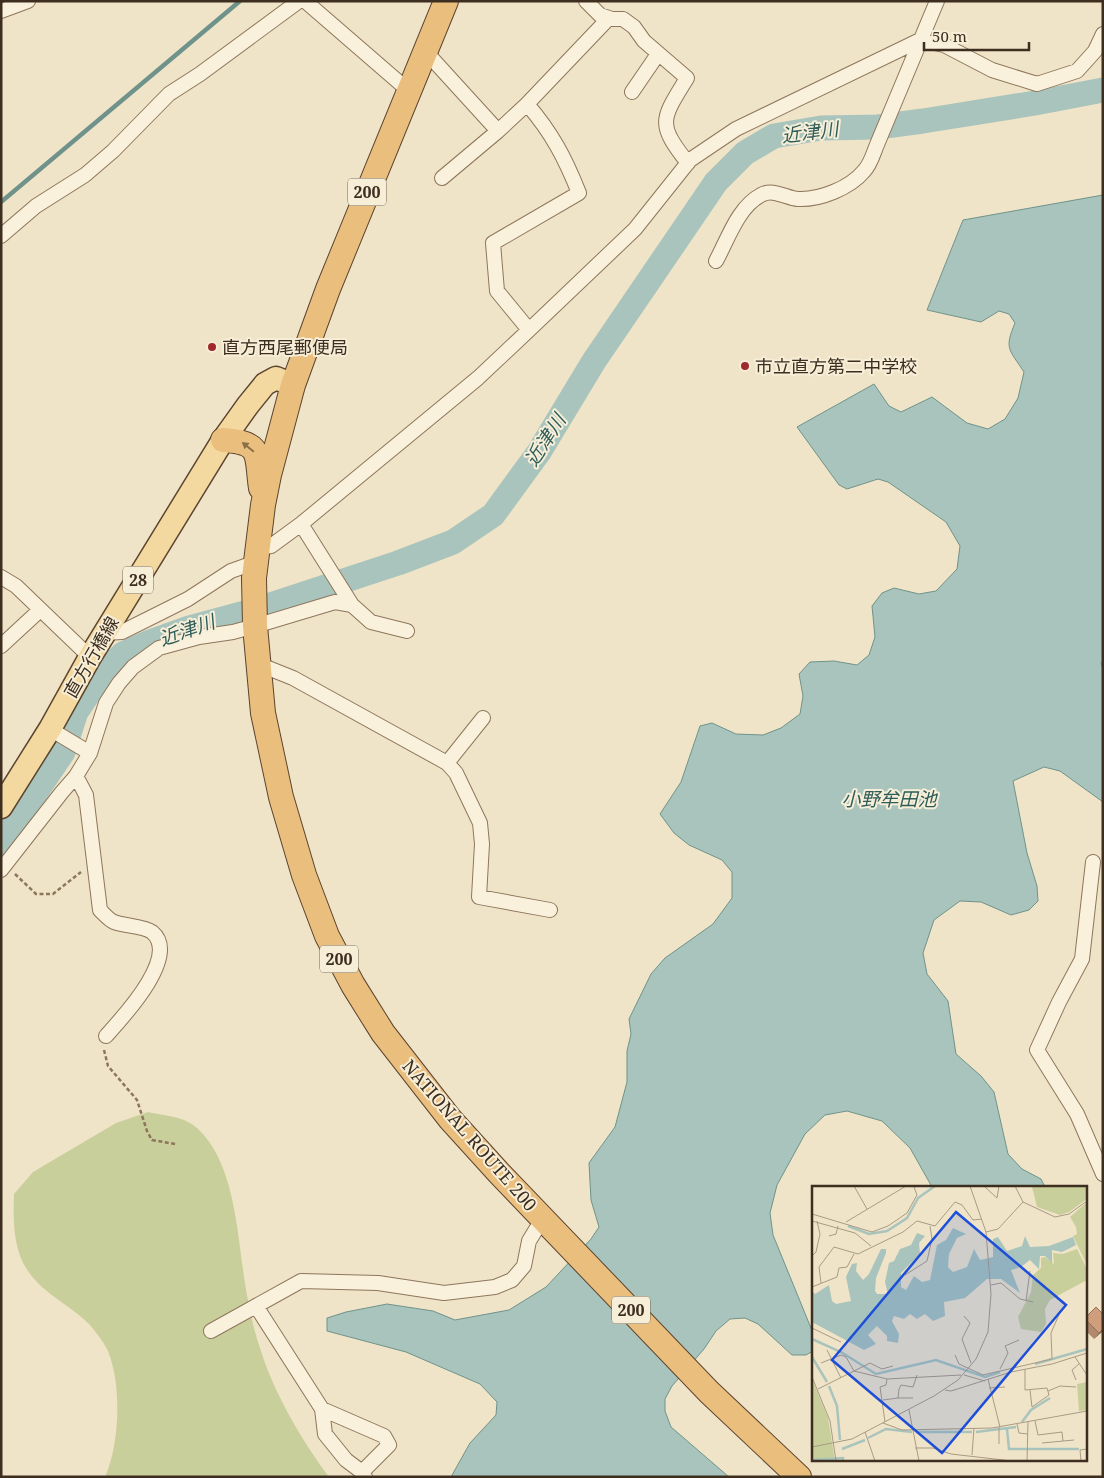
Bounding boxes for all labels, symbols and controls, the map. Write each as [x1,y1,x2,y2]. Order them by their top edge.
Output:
scale bar [924,20,1029,52]
text: 50 m [932,26,967,46]
water label: 近津川 [780,115,842,148]
road number: 200 [348,178,386,206]
place label: 直方西尾郵便局 [222,335,348,359]
marker: 直方西尾郵便局 [206,341,218,353]
place label: 市立直方第二中学校 [755,354,917,378]
marker: 市立直方第二中学校 [739,360,751,372]
water label: 近津川 [519,407,573,471]
one-way arrow [242,442,255,453]
road number: 28 [123,566,153,594]
water label: 近津川 [156,608,220,652]
street label: 直方行橋線 [58,612,124,702]
water label: 小野牟田池 [841,786,938,812]
road number: 200 [320,946,358,972]
street label: NATIONAL ROUTE 200 [397,1054,543,1216]
inset map [812,1186,1086,1460]
road number: 200 [612,1296,650,1324]

